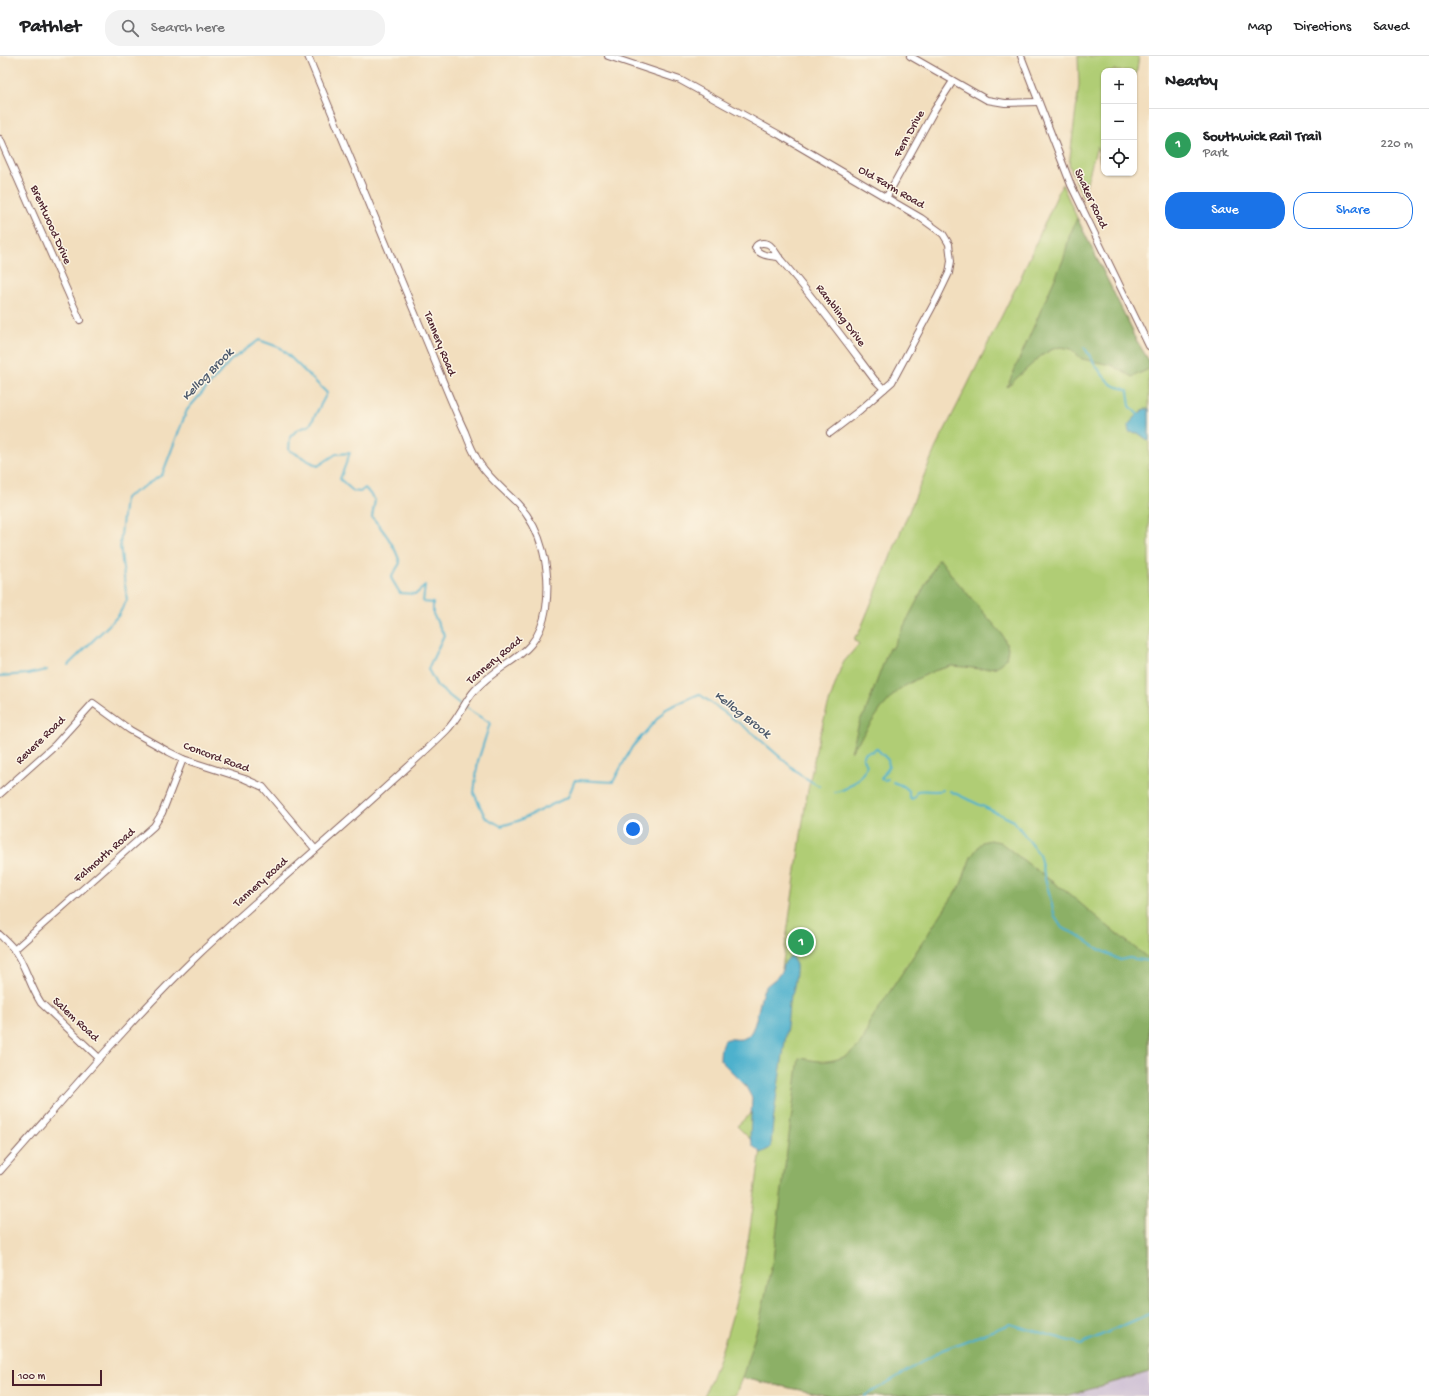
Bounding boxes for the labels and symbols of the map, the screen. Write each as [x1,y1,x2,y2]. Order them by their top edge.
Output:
street label: Fern Drive [891,107,929,161]
street label: Old Farm Road [855,163,928,213]
street label: Shaker Road [1070,167,1110,232]
street label: Brentwood Drive [26,182,74,267]
street label: Rambling Drive [812,282,869,351]
street label: Tannery Road [419,309,459,379]
water label: Kellog Brook [179,345,238,404]
street label: Tannery Road [464,633,526,689]
water label: Kellog Brook [711,688,774,742]
street label: Revere Road [13,713,69,768]
street label: Concord Road [181,740,252,777]
your location [623,819,643,839]
street label: Falmouth Road [71,825,139,887]
street label: Tannery Road [230,854,292,912]
pin: 1 [788,927,814,957]
street label: Salem Road [49,995,102,1046]
scale bar [12,1368,102,1387]

